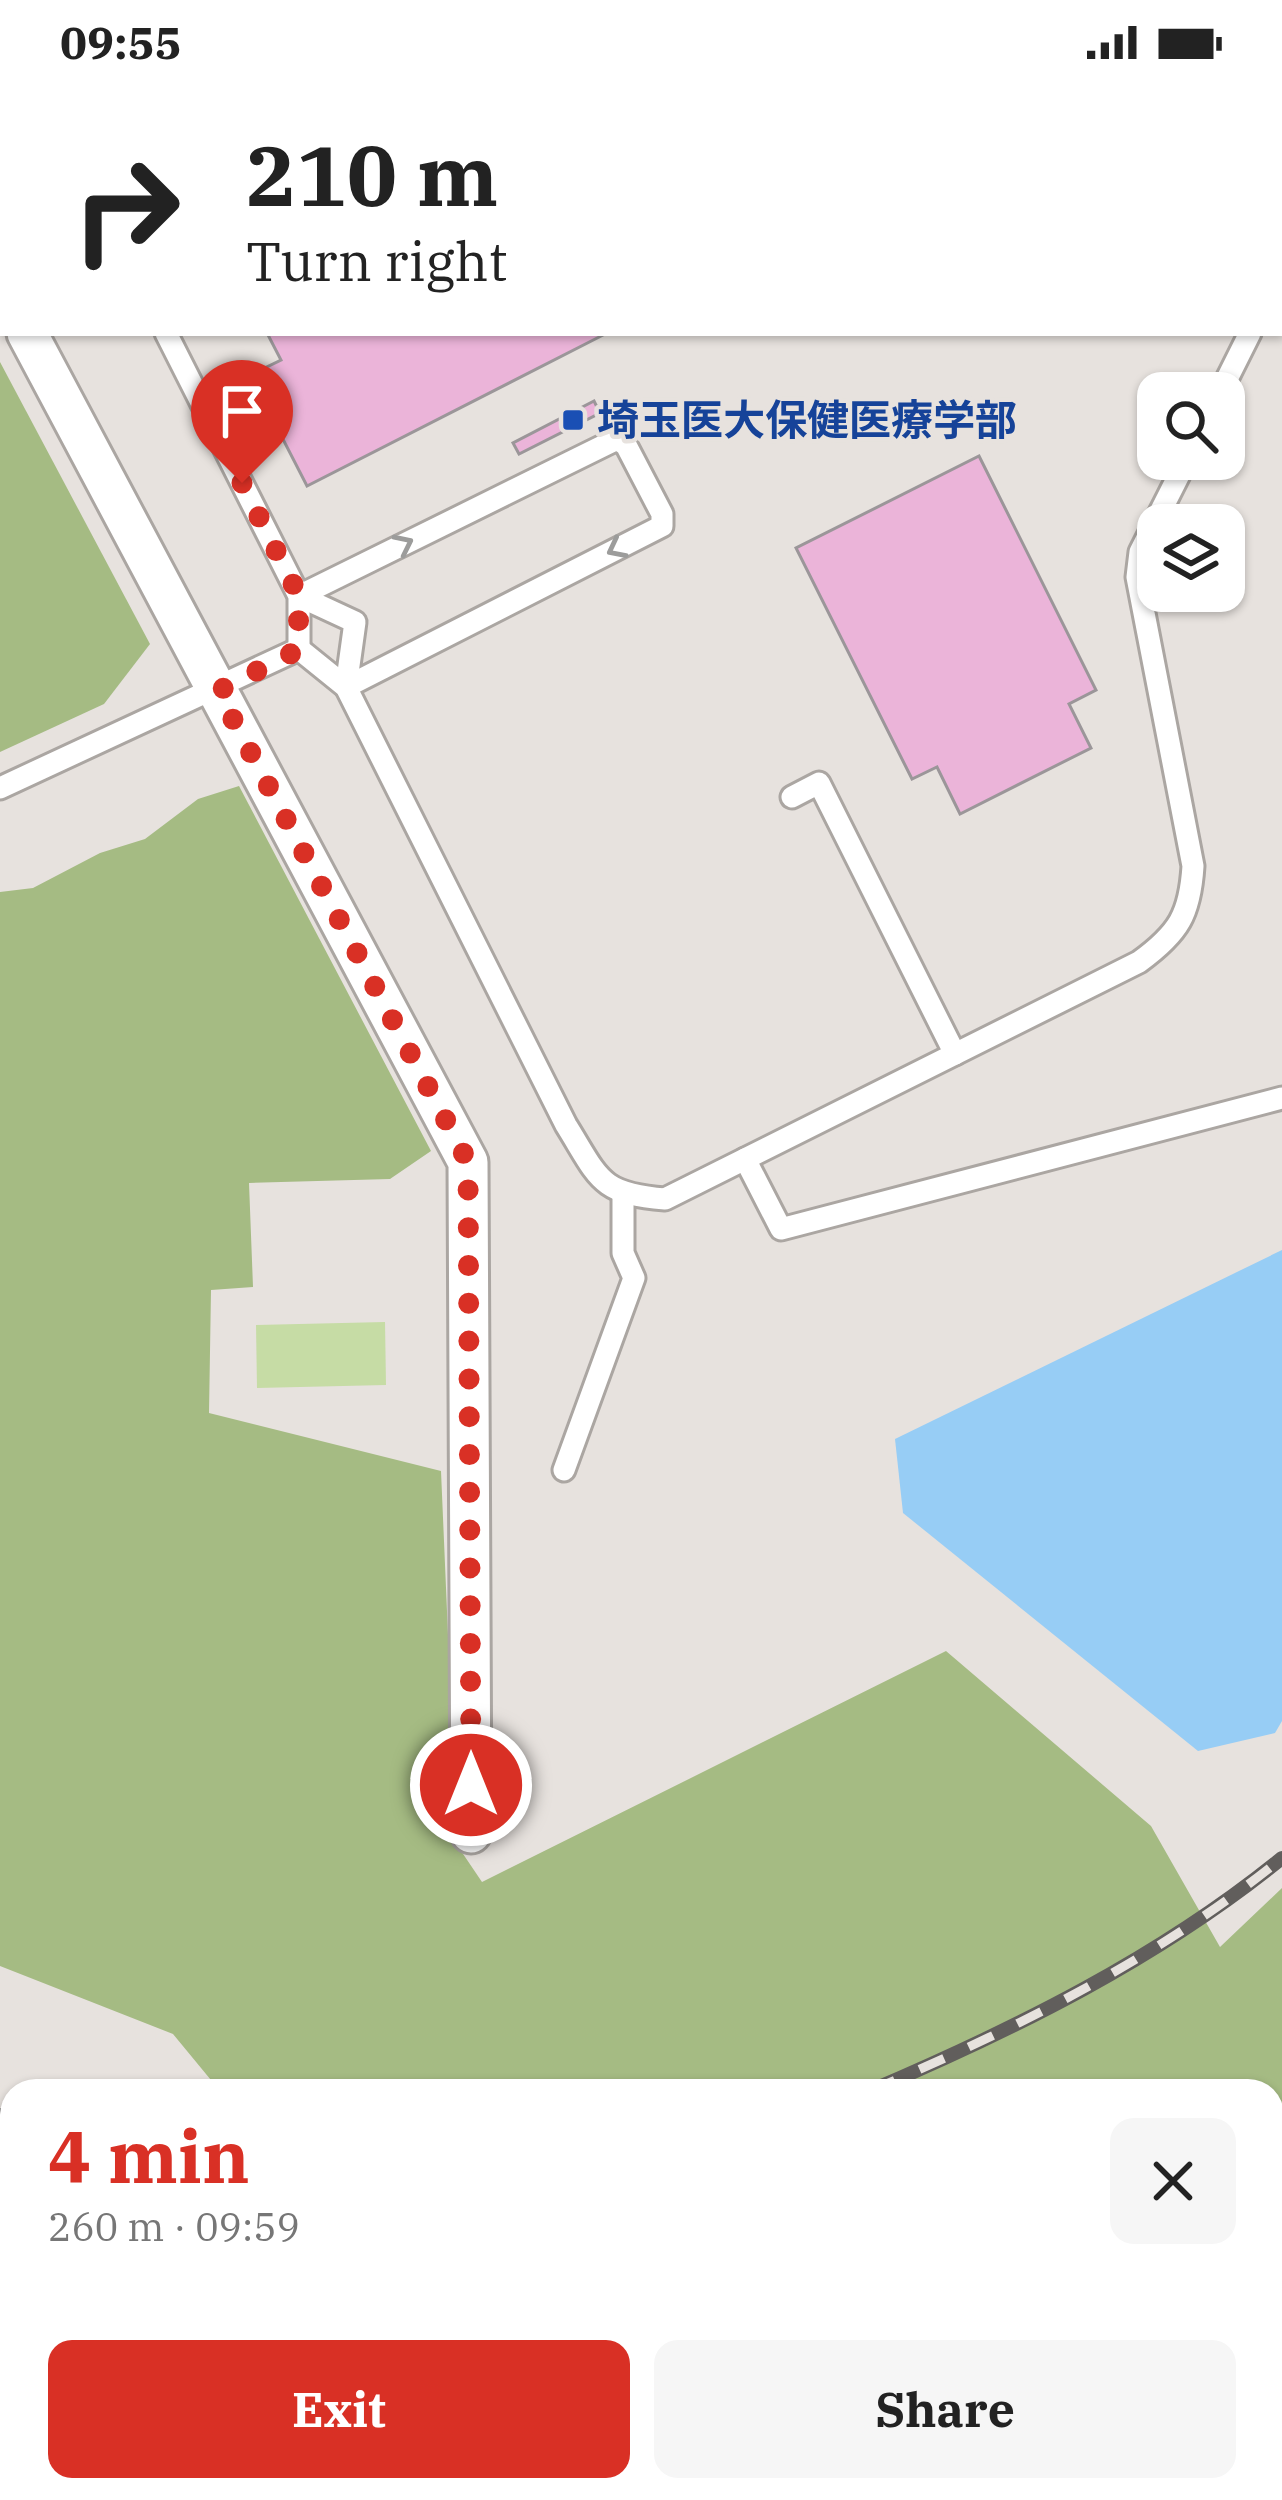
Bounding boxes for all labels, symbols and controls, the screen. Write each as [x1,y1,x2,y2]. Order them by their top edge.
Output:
text: 09:55 [60,13,182,71]
text: 210 m [246,120,498,229]
icon: right [48,132,204,288]
text: Turn right [246,226,508,296]
pin [191,360,293,483]
map controls [1137,372,1245,612]
button: search [1137,372,1245,480]
icon: arrive [209,378,275,444]
place label: 埼玉医大保健医療学部 [597,392,1017,447]
marker: 埼玉医大保健医療学部 [560,407,586,433]
button: layers [1137,504,1245,612]
one-way arrow [392,535,413,559]
one-way arrow [607,535,628,559]
position arrow [408,1722,534,1848]
text: 4 min [48,2109,250,2203]
button: close [1110,2118,1236,2244]
text: 260 m · 09:59 [48,2201,300,2252]
button: Exit [48,2340,630,2478]
button: Share [654,2340,1236,2478]

